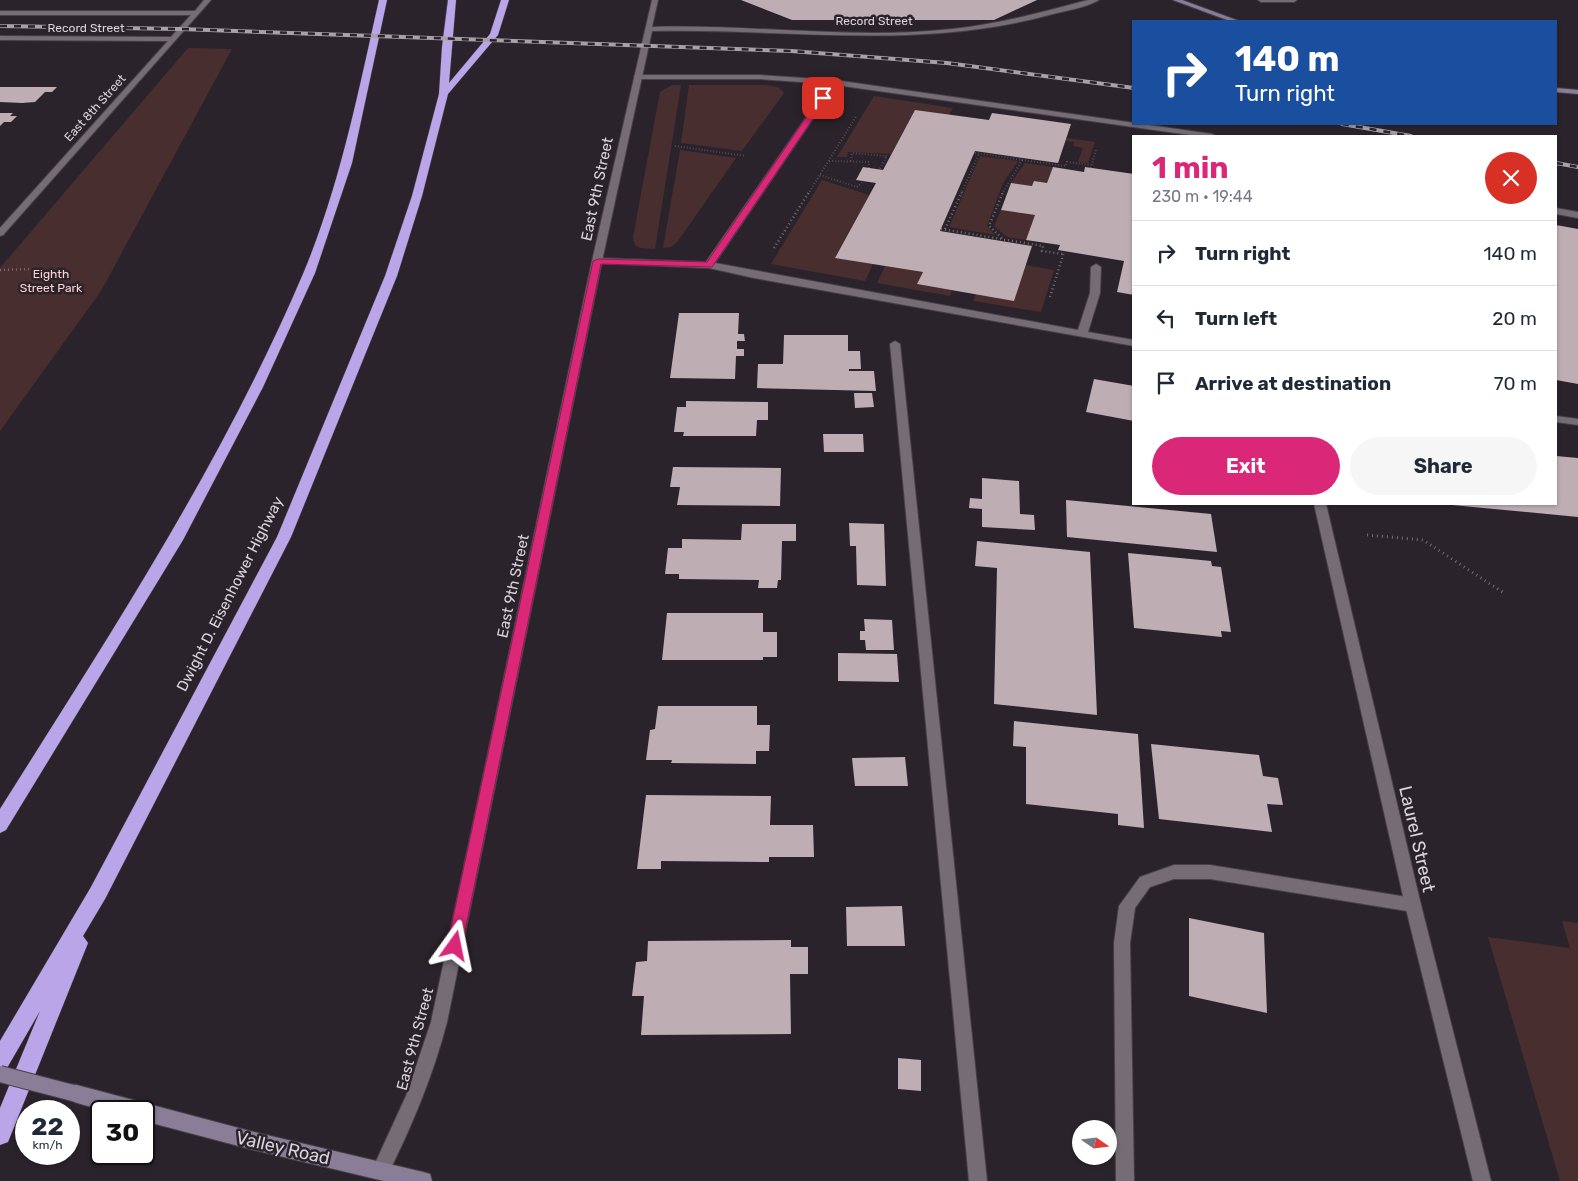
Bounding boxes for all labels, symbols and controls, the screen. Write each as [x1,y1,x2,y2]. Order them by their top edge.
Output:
street label: Record Street [835,14,913,28]
street label: Record Street [47,21,125,35]
text: 140 m [1235,38,1340,80]
icon: right [1152,40,1217,105]
street label: East 8th Street [61,72,129,144]
pin [802,77,844,119]
text: Turn right [1235,80,1335,107]
icon: arrive [809,84,837,112]
street label: East 9th Street [577,135,617,242]
text: 1 min [1152,150,1229,186]
button: close [1485,152,1537,204]
text: 230 m · 19:44 [1152,187,1253,206]
icon: right [1152,239,1180,267]
text: Turn right [1195,242,1290,265]
text: 140 m [1483,242,1537,265]
park label: Eighth Street Park [20,267,83,295]
icon: left [1152,304,1180,332]
text: Turn left [1195,307,1277,330]
text: 20 m [1492,307,1537,330]
icon: arrive [1152,369,1180,397]
text: Arrive at destination [1195,372,1391,395]
text: 70 m [1494,372,1537,395]
button: Exit [1152,437,1340,495]
button: Share [1350,437,1537,495]
street label: Dwight D. Eisenhower Highway [173,494,287,694]
street label: East 9th Street [493,532,533,639]
street label: Laurel Street [1394,784,1440,894]
position arrow [428,919,480,971]
street label: East 9th Street [393,986,437,1092]
speed limit sign: 30 [90,1100,155,1165]
text: 22 [31,1112,64,1141]
north arrow [1072,1120,1118,1165]
map controls [1072,1120,1117,1165]
street label: Valley Road [234,1127,332,1169]
text: km/h [33,1138,62,1152]

